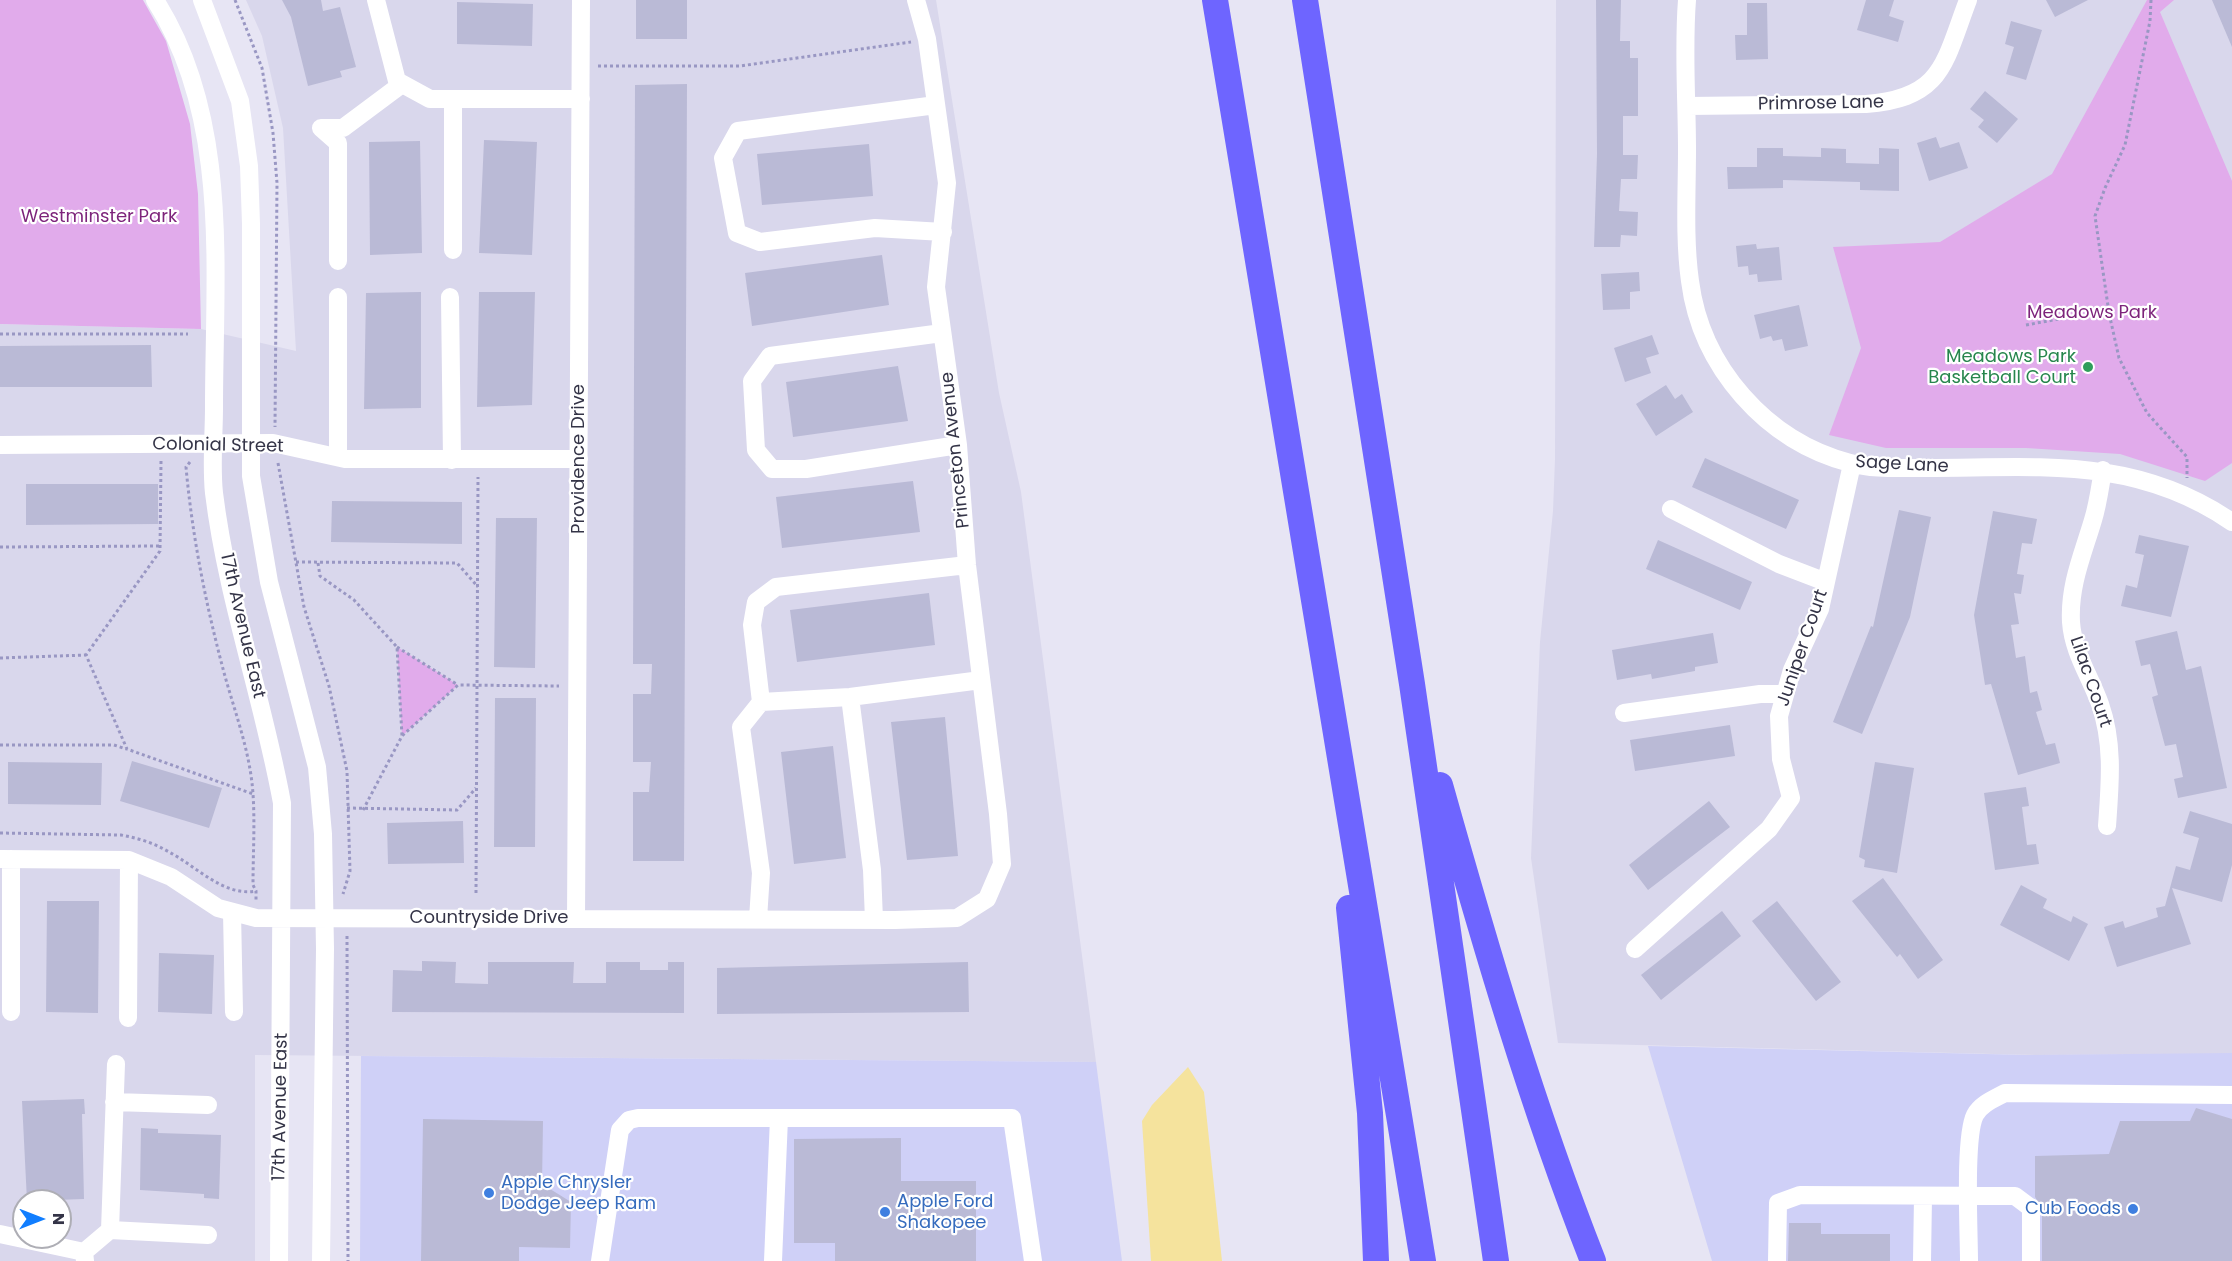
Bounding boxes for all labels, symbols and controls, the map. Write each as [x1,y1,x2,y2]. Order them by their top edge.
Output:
street label: Primrose Lane [1758,92,1884,116]
park label: Westminster Park [21,206,177,228]
park label: Meadows Park [2027,302,2157,324]
place label: Meadows Park Basketball Court [1928,346,2076,388]
marker: Meadows Park Basketball Court [2081,360,2095,374]
street label: Princeton Avenue [937,371,975,529]
street label: Providence Drive [568,384,590,534]
street label: Colonial Street [152,434,284,458]
street label: Sage Lane [1855,452,1949,478]
street label: 17th Avenue East [215,551,269,701]
street label: Juniper Court [1773,587,1833,709]
street label: Lilac Court [2064,634,2116,730]
street label: Countryside Drive [410,907,568,929]
street label: 17th Avenue East [269,1033,293,1181]
place label: Apple Chrysler Dodge Jeep Ram [501,1172,656,1214]
marker: Apple Chrysler Dodge Jeep Ram [482,1186,496,1200]
north arrow [12,1189,72,1249]
place label: Apple Ford Shakopee [897,1191,993,1234]
place label: Cub Foods [2025,1198,2121,1220]
marker: Cub Foods [2126,1202,2140,1216]
marker: Apple Ford Shakopee [878,1205,892,1219]
text: N [47,1213,70,1225]

